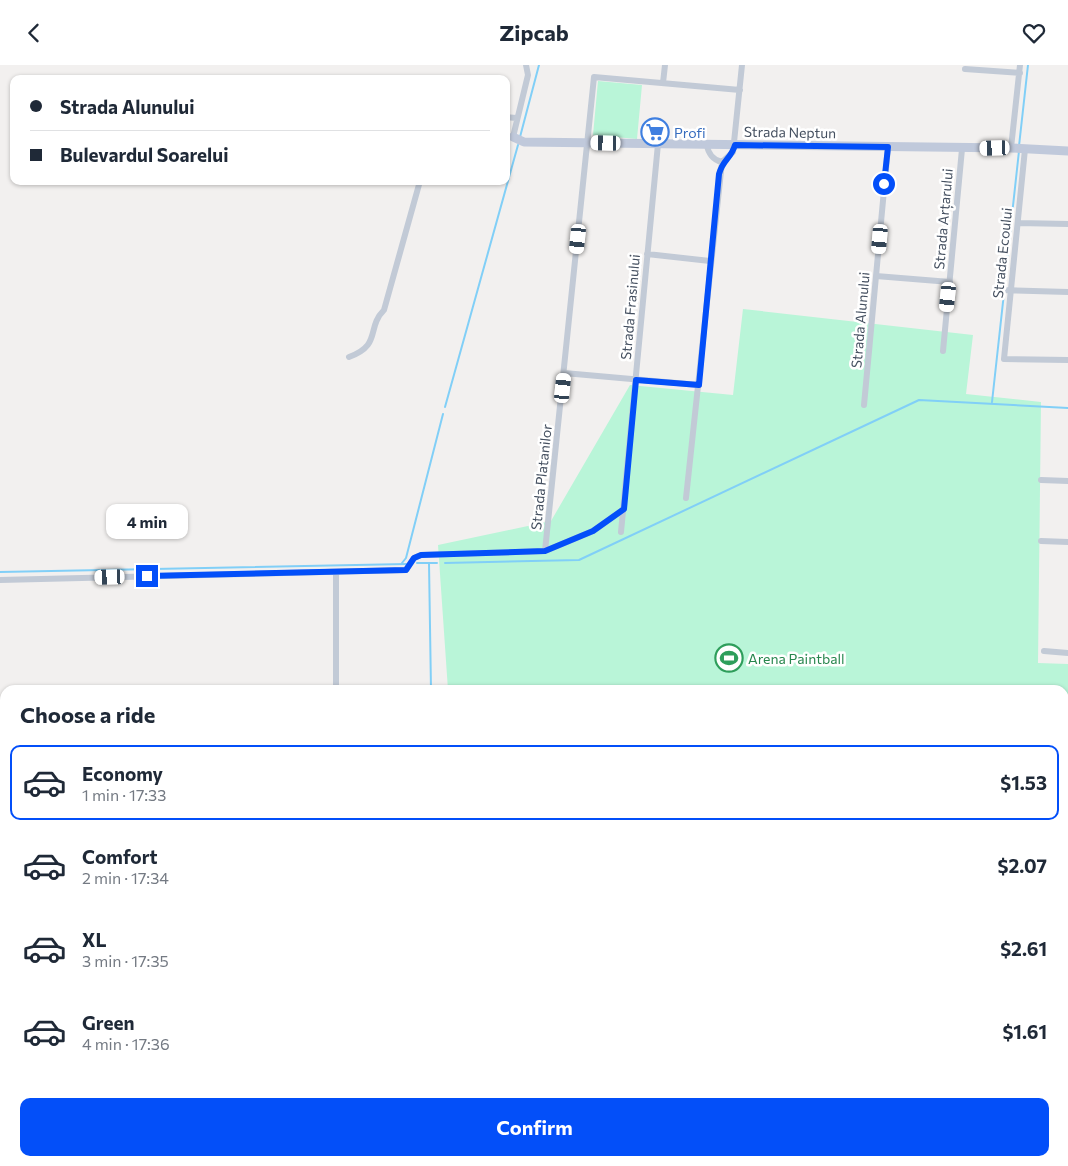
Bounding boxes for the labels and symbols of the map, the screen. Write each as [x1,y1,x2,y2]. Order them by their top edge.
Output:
supermarket icon: Profi [640,117,670,147]
street label: Strada Neptun [744,123,836,141]
place label: Profi [674,124,706,141]
car [590,135,621,151]
car [979,140,1010,156]
street label: Strada Arțarului [930,168,957,270]
route start [873,173,895,195]
street label: Strada Ecoului [989,207,1015,299]
car [568,223,587,255]
car [871,223,888,255]
street label: Strada Frasinului [617,253,643,361]
street label: Strada Alunului [847,271,873,369]
car [938,281,957,313]
car [553,372,572,404]
street label: Strada Platanilor [527,423,555,531]
callout: 4 min [106,503,188,539]
route end [136,565,158,587]
car [94,569,125,585]
sports icon: Arena Paintball [714,643,744,673]
place label: Arena Paintball [748,650,845,667]

